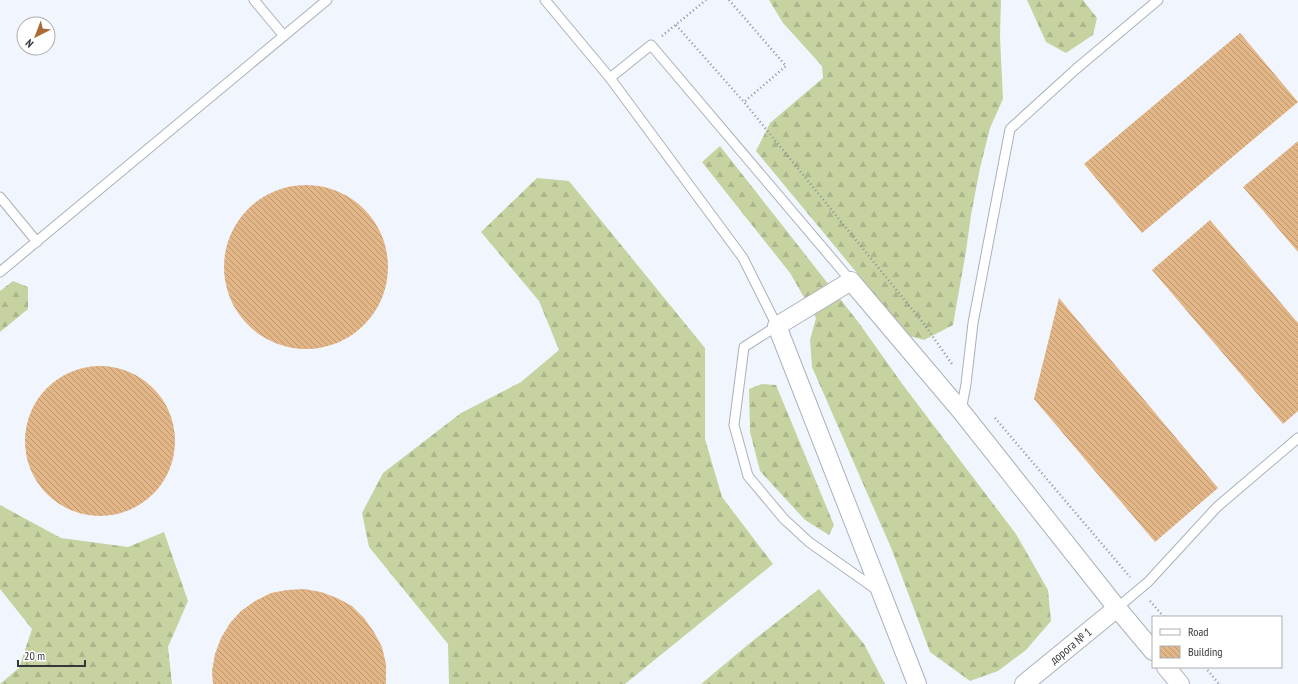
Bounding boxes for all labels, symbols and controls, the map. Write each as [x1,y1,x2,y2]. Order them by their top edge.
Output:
north arrow [16,16,56,56]
text: N [22,36,36,51]
legend [1152,616,1282,668]
street label: дорога № 1 [1047,624,1095,667]
text: Road [1188,624,1208,639]
scale bar [18,642,85,668]
text: Building [1188,644,1223,659]
text: 20 m [24,648,45,663]

